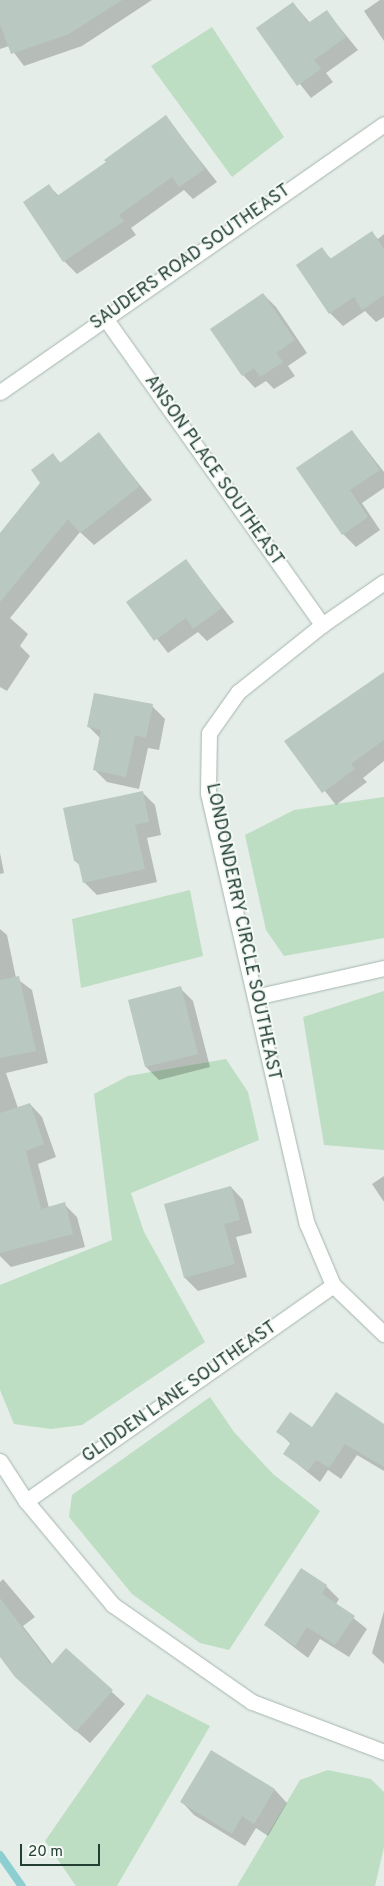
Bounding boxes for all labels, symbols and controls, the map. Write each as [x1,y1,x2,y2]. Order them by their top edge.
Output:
street label: SAUDERS ROAD SOUTHEAST [87,181,295,335]
street label: ANSON PLACE SOUTHEAST [139,371,287,571]
street label: LONDONDERRY CIRCLE SOUTHEAST [200,781,284,1083]
street label: GLIDDEN LANE SOUTHEAST [79,1318,281,1468]
scale bar [22,1834,102,1866]
text: 20 m [28,1843,63,1862]

